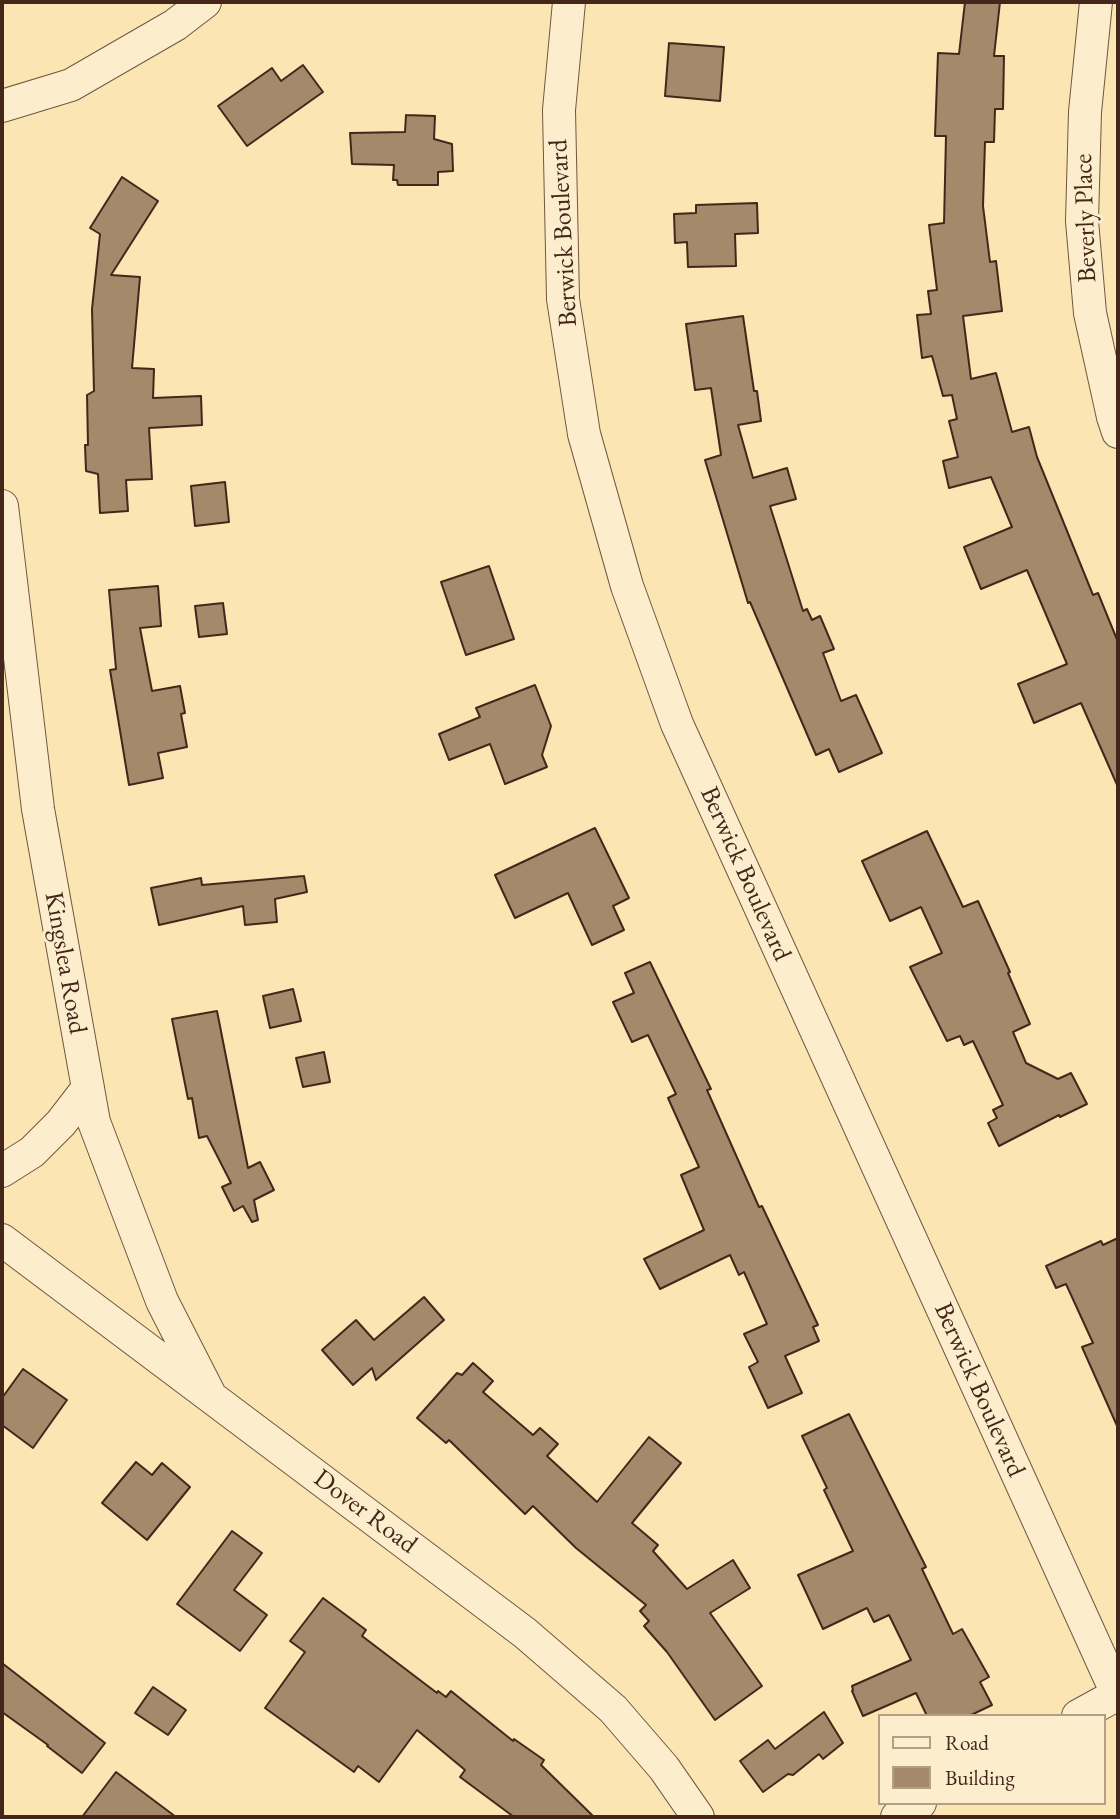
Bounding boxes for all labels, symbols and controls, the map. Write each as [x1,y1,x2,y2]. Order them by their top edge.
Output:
street label: Berwick Boulevard [544,138,584,328]
street label: Beverly Place [1068,153,1104,283]
street label: Berwick Boulevard [693,782,797,966]
street label: Kingslea Road [37,889,93,1037]
street label: Berwick Boulevard [927,1298,1031,1482]
street label: Dover Road [307,1463,423,1561]
legend [878,1714,1106,1805]
text: Road [945,1729,989,1756]
text: Building [945,1764,1015,1791]

